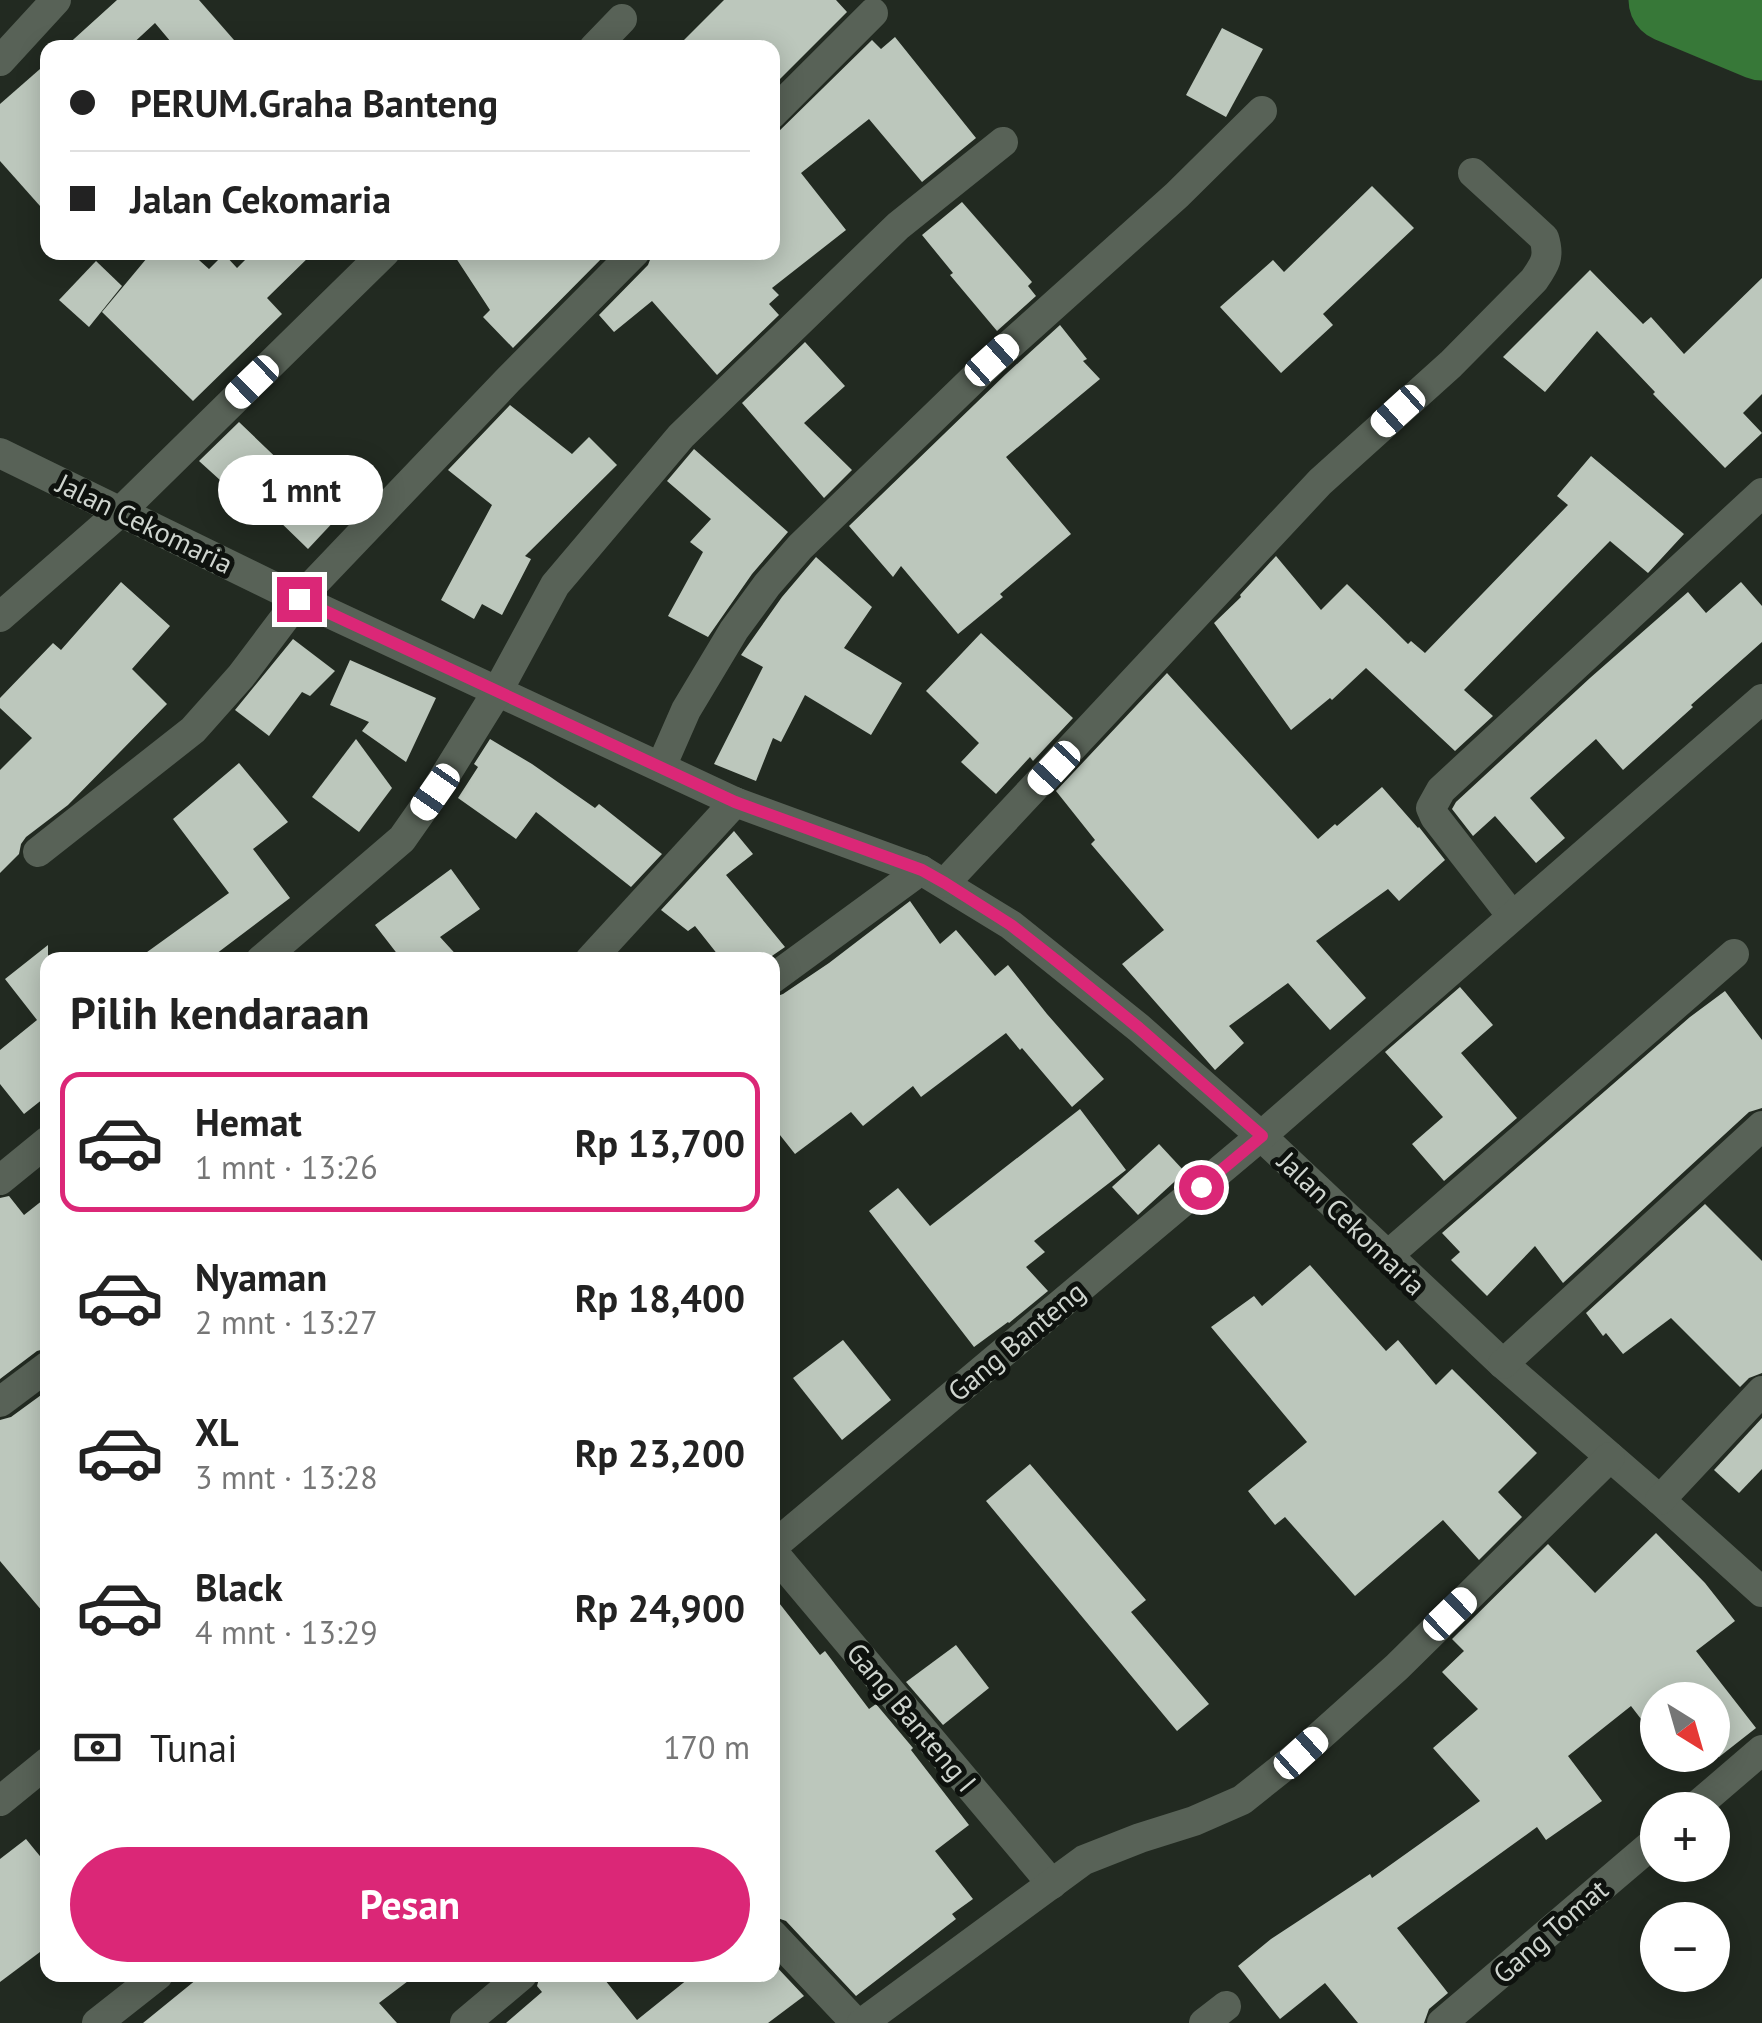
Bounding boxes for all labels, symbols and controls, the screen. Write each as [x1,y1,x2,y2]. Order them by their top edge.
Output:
text: PERUM.Graha Banteng [130,78,498,127]
text: Jalan Cekomaria [130,174,391,223]
car [960,329,1024,391]
car [220,350,284,414]
car [1366,380,1430,442]
callout: 1 mnt [216,454,382,524]
street label: Jalan Cekomaria [50,464,239,582]
text: 1 mnt [260,469,341,511]
route end [277,577,322,622]
car [1023,736,1085,800]
car [406,759,464,825]
text: Pilih kendaraan [70,983,370,1041]
icon: car [75,1097,165,1187]
text: Hemat [195,1097,302,1146]
text: Rp 13,700 [575,1118,745,1167]
street label: Jalan Cekomaria [1269,1142,1434,1303]
text: 1 mnt · 13:26 [195,1146,378,1188]
route start [1179,1165,1224,1210]
icon: car [75,1252,165,1342]
text: Nyaman [195,1252,327,1301]
text: Rp 18,400 [575,1273,745,1322]
street label: Gang Banteng [940,1273,1092,1409]
text: 2 mnt · 13:27 [195,1301,378,1343]
icon: car [75,1407,165,1497]
text: XL [195,1407,239,1456]
text: Rp 23,200 [575,1428,745,1477]
text: 3 mnt · 13:28 [195,1456,378,1498]
icon: car [75,1562,165,1652]
text: Black [195,1562,283,1611]
car [1418,1582,1482,1646]
text: Rp 24,900 [575,1583,745,1632]
text: 4 mnt · 13:29 [195,1611,378,1653]
street label: Gang Banteng I [839,1635,985,1799]
north arrow [1640,1682,1730,1772]
map controls [1640,1682,1730,1992]
icon: cash [70,1720,125,1775]
car [1269,1722,1333,1784]
text: Tunai [150,1723,237,1772]
text: 170 m [663,1726,750,1768]
button: + [1640,1792,1730,1882]
button: Pesan [70,1847,750,1962]
street label: Gang Tomat [1485,1870,1616,1991]
button: − [1640,1902,1730,1992]

